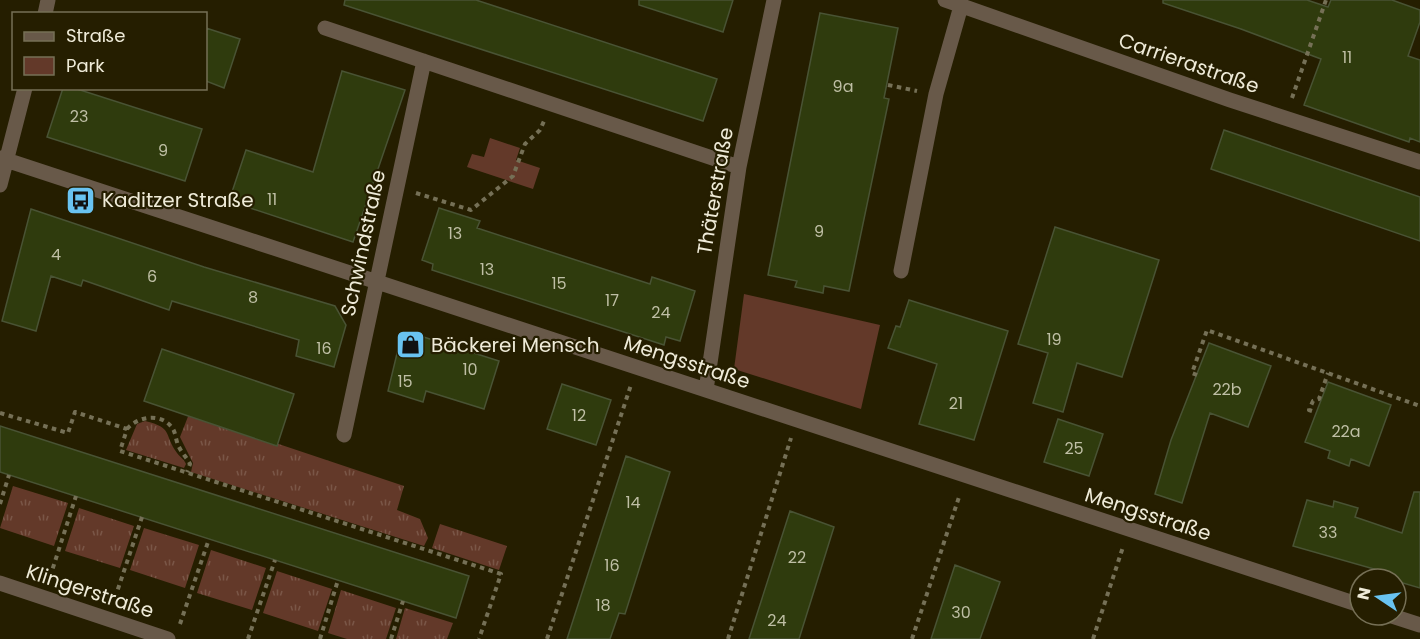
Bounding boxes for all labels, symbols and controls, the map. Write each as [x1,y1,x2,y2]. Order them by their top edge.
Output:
legend [12,12,207,90]
text: Straße [66,23,125,48]
street label: Carrierastraße [1115,26,1263,100]
house number: 11 [1342,46,1352,69]
text: Park [66,53,105,78]
house number: 9a [833,75,853,98]
house number: 23 [70,105,88,128]
street label: Thäterstraße [690,125,740,257]
house number: 9 [158,139,168,162]
street label: Schwindstraße [334,167,392,319]
bus stop icon: Kaditzer Straße [65,184,97,216]
place label: Kaditzer Straße [102,186,254,214]
house number: 11 [267,188,277,211]
house number: 9 [814,220,824,243]
house number: 13 [448,222,462,245]
house number: 4 [51,243,61,266]
house number: 13 [480,258,494,281]
house number: 6 [147,265,157,288]
house number: 15 [551,272,567,295]
house number: 8 [248,286,258,309]
house number: 17 [605,289,619,312]
house number: 24 [651,301,671,324]
street label: Mengsstraße [620,328,754,396]
house number: 19 [1046,328,1062,351]
shop icon: Bäckerei Mensch [394,329,426,361]
place label: Bäckerei Mensch [431,331,600,359]
house number: 16 [316,337,332,360]
house number: 10 [462,358,478,381]
house number: 15 [397,370,413,393]
house number: 22b [1212,378,1242,401]
house number: 21 [949,392,963,415]
house number: 12 [572,404,586,427]
house number: 22a [1331,420,1361,443]
house number: 25 [1064,437,1084,460]
street label: Mengsstraße [1081,480,1215,548]
house number: 14 [625,491,641,514]
house number: 33 [1319,521,1337,544]
house number: 22 [788,546,806,569]
house number: 16 [604,554,620,577]
street label: Klingerstraße [23,557,157,625]
north arrow [1348,567,1408,627]
text: N [1351,585,1376,602]
house number: 18 [595,594,611,617]
house number: 30 [951,601,971,624]
house number: 24 [767,609,787,632]

